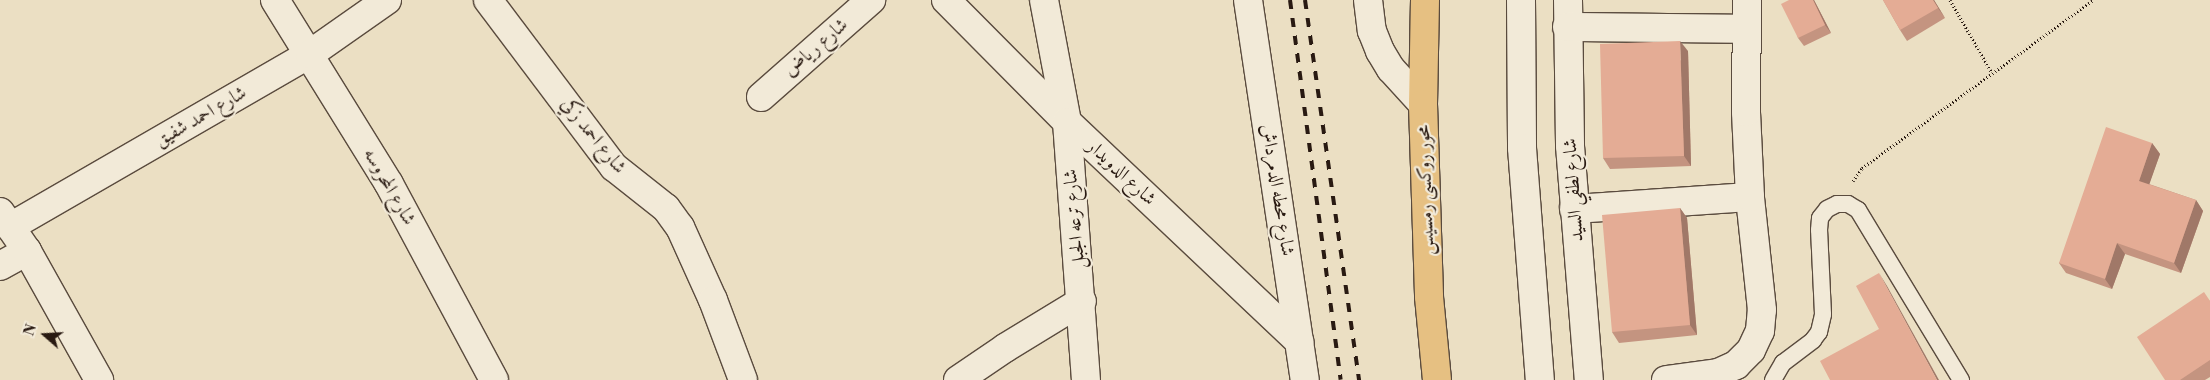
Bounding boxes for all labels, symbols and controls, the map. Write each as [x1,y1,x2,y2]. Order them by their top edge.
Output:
street label: شارع رياض [779,14,853,82]
street label: شارع احمد شفيق [151,82,251,152]
street label: شارع احمد زكي [555,93,631,179]
street label: شارع محطه الدمرداش [1255,122,1299,258]
street label: محور روكسى رمسيس [1412,124,1440,256]
street label: شارع الدويدار [1082,135,1160,211]
street label: شارع لطفي السيد [1559,138,1589,242]
street label: شارع المحروسه [358,144,420,230]
street label: شارع ترعه الجبل [1059,168,1091,270]
north arrow [20,310,70,360]
text: N [21,322,41,338]

